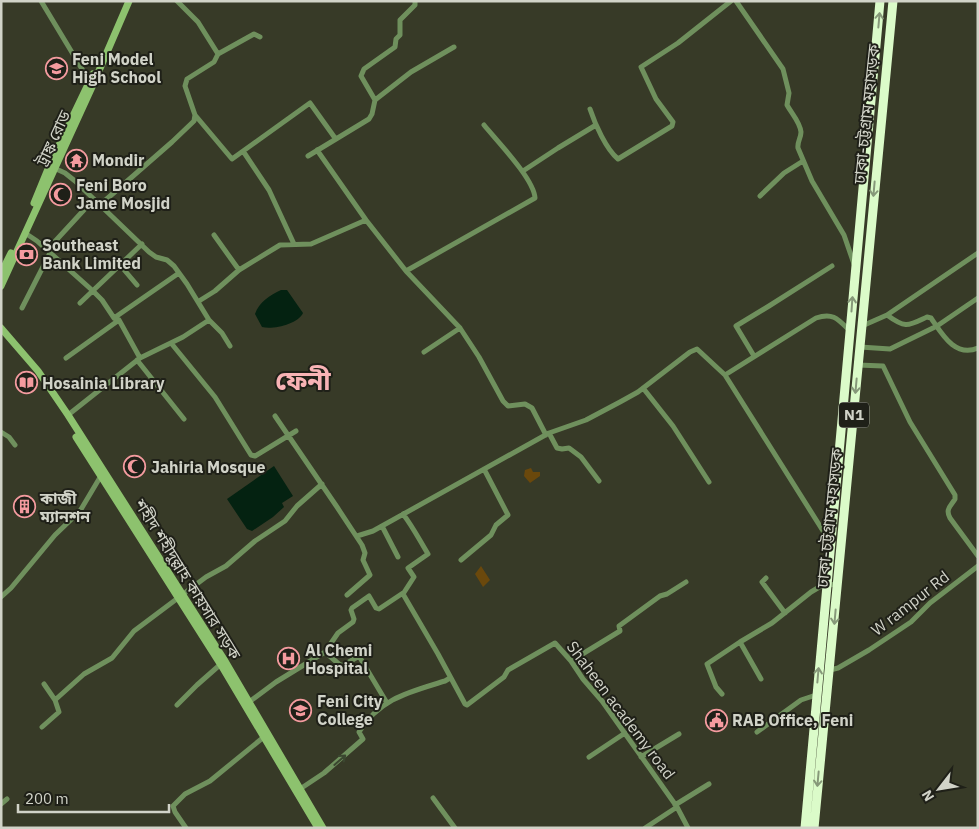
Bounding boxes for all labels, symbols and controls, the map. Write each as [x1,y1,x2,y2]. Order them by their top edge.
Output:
one-way arrow [874,12,883,28]
street label: ঢাকা-চট্টগ্রাম মহাসড়ক [849,42,883,186]
place label: Feni Model High School [72,49,161,87]
school or university icon: Feni Model High School [44,56,68,80]
street label: ট্রাঙ্ক রোড [31,107,75,170]
temple icon: Mondir [64,148,88,172]
place label: Mondir [92,150,145,170]
place label: Feni Boro Jame Mosjid [76,175,170,213]
one-way arrow [869,181,879,197]
mosque icon: Feni Boro Jame Mosjid [48,182,72,206]
place label: Southeast Bank Limited [42,235,141,273]
bank icon: Southeast Bank Limited [14,242,38,266]
one-way arrow [847,296,857,312]
district label: ফেনী [275,363,331,397]
library icon: Hosainia Library [14,371,38,395]
place label: Hosainia Library [42,373,165,393]
one-way arrow [852,377,861,393]
road number: N1 [839,402,869,428]
street label: ঢাকা-চট্টগ্রাম মহাসড়ক [812,446,846,590]
mosque icon: Jahiria Mosque [123,455,147,479]
place label: Jahiria Mosque [151,457,266,477]
place label: কাজী ম্যানশন [39,488,91,526]
street label: শহীদ শহীদুল্লাহ কায়সার সড়ক [130,494,246,664]
building icon: কাজী ম্যানশন [12,495,36,519]
street label: W rampur Rd [867,566,953,640]
one-way arrow [830,609,839,625]
street label: Shaheen academy road [563,637,679,783]
place label: Al Chemi Hospital [305,640,372,678]
hospital icon: Al Chemi Hospital [277,647,301,671]
one-way arrow [813,667,823,683]
place label: Feni City College [317,691,383,729]
school or university icon: Feni City College [289,698,313,722]
public building icon: RAB Office, Feni [704,708,728,732]
place label: RAB Office, Feni [732,710,853,730]
one-way arrow [333,755,346,766]
north arrow [914,764,964,814]
one-way arrow [813,771,823,787]
scale bar [18,782,169,814]
text: N [918,787,938,805]
text: 200 m [25,789,69,808]

